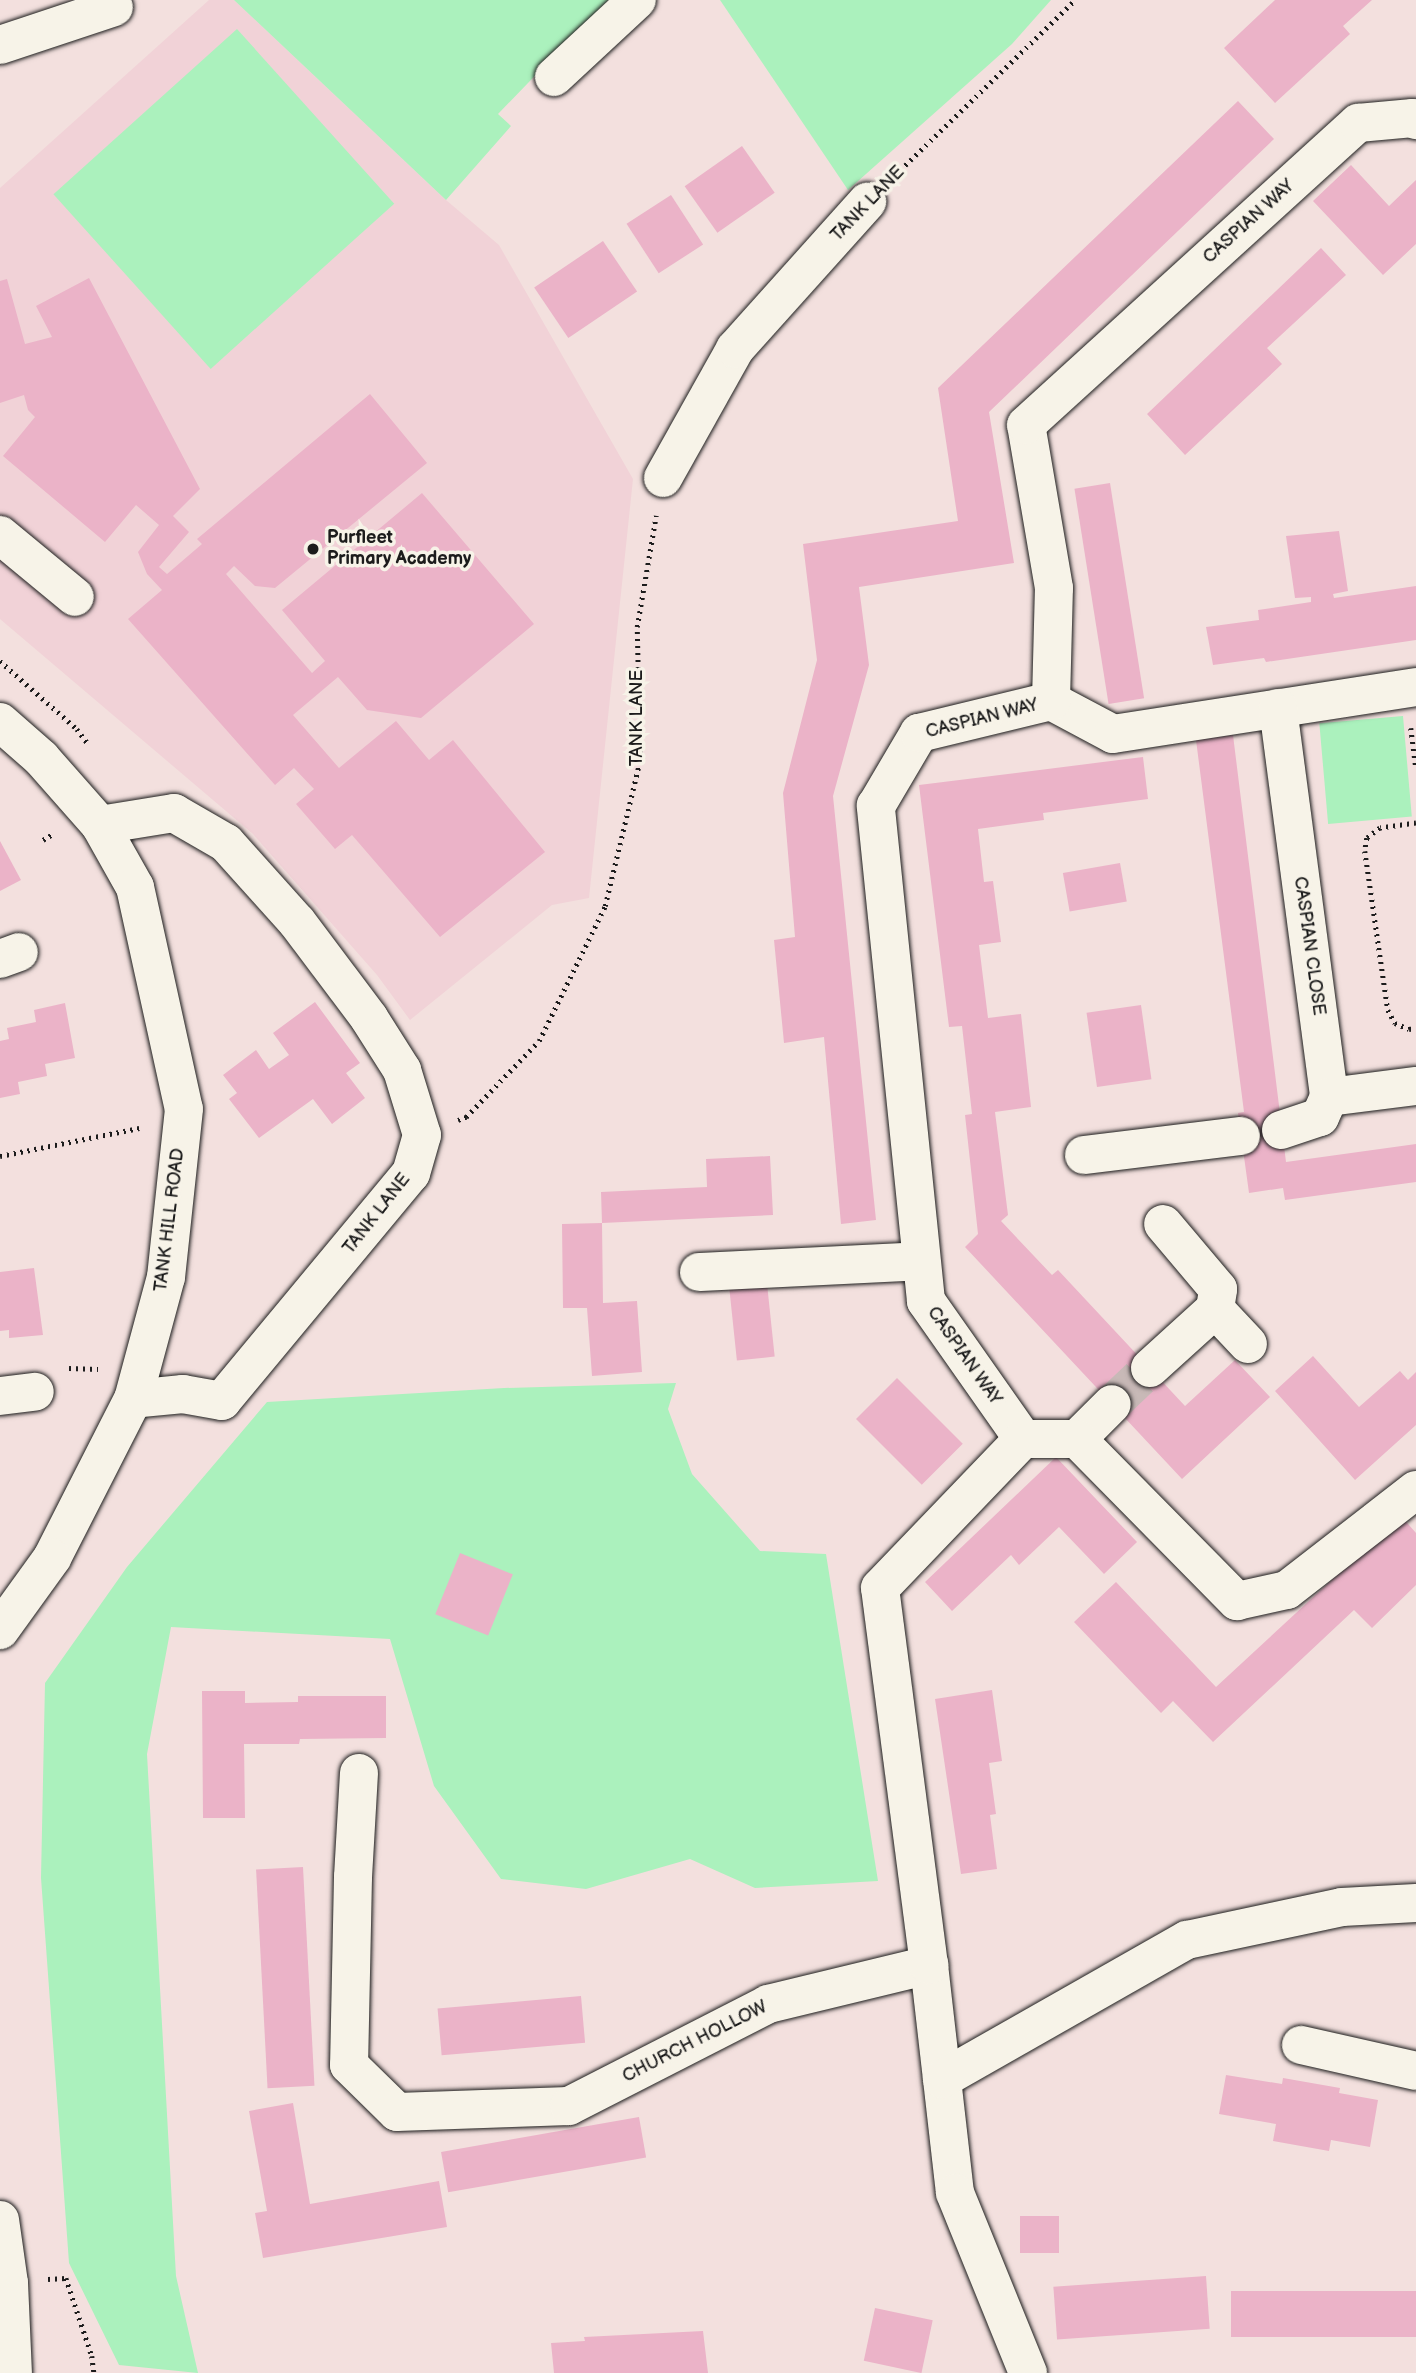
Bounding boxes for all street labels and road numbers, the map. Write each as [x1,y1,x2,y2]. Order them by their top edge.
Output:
street label: TANK LANE [827,162,909,246]
street label: CASPIAN WAY [1199,175,1299,269]
street label: TANK LANE [626,670,648,766]
street label: CASPIAN WAY [923,695,1041,743]
street label: CASPIAN CLOSE [1289,875,1329,1017]
street label: TANK HILL ROAD [150,1147,190,1293]
street label: TANK LANE [339,1169,415,1259]
street label: CASPIAN WAY [922,1302,1006,1410]
street label: CHURCH HOLLOW [619,1996,771,2088]

